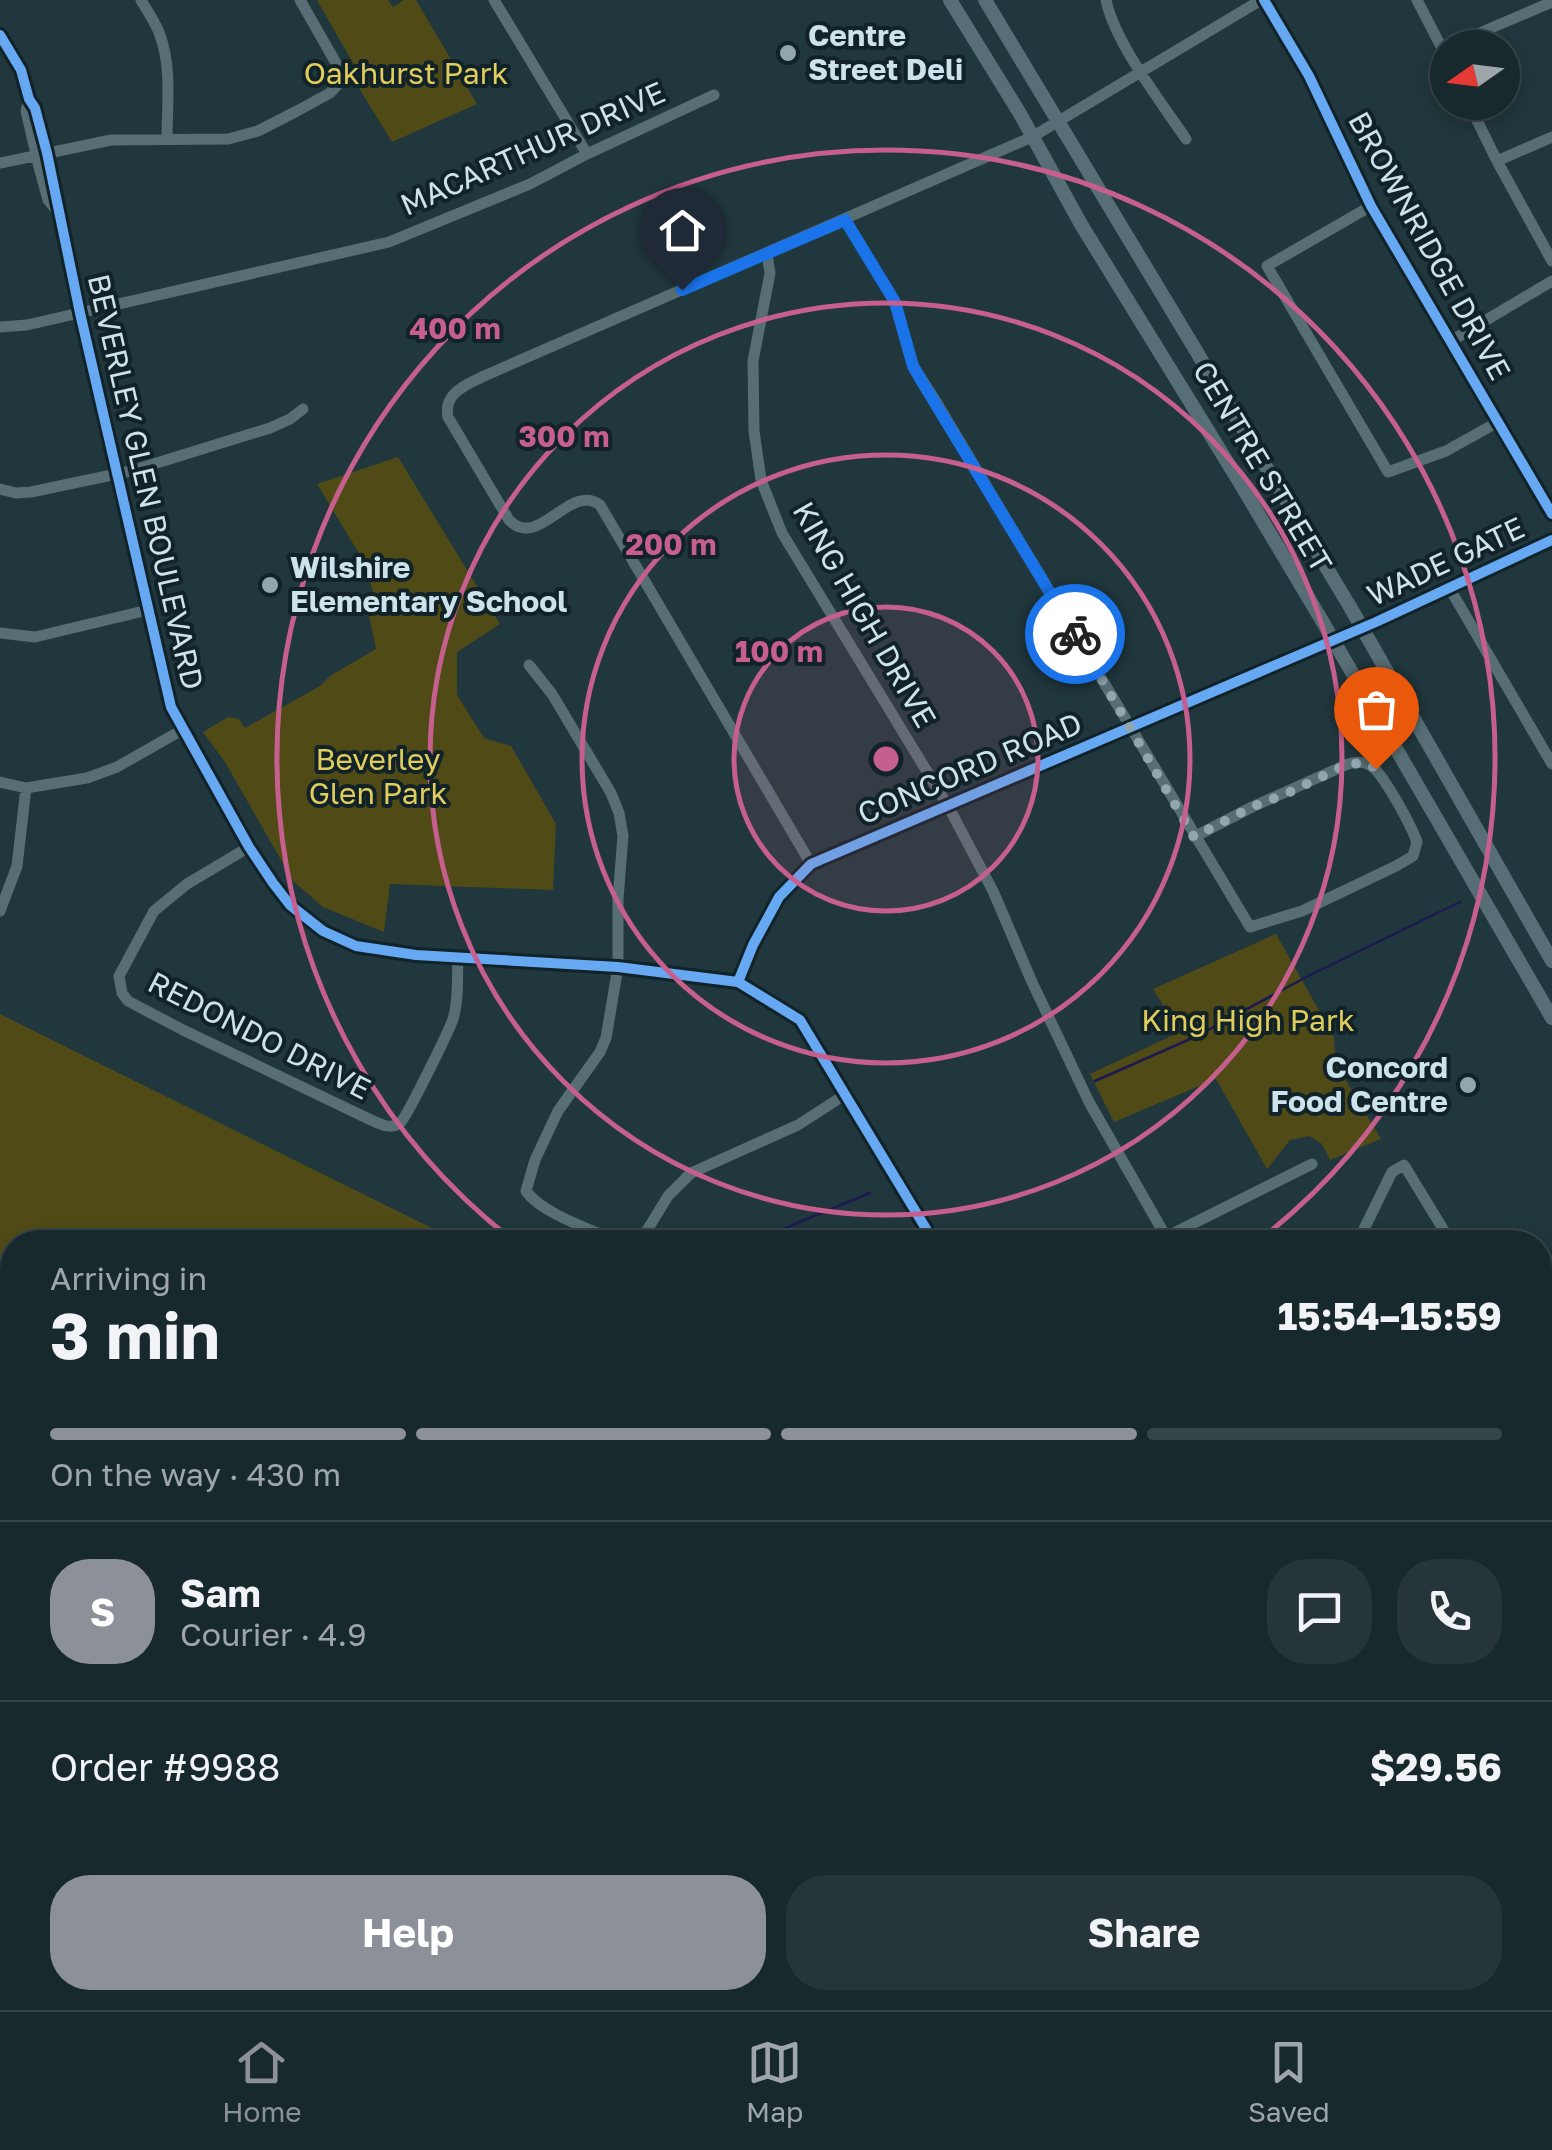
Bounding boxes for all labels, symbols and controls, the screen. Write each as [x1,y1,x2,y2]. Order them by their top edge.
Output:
place label: Centre Street Deli [808,17,963,87]
north arrow [1430,30,1520,120]
map controls [1430,30,1520,120]
marker: Centre Street Deli [777,42,799,64]
park label: Oakhurst Park [304,55,508,91]
street label: MACARTHUR DRIVE [395,74,670,223]
street label: BROWNRIDGE DRIVE [1341,105,1519,386]
pin [640,188,725,291]
icon: home [655,203,710,258]
street label: BEVERLEY GLEN BOULEVARD [81,270,211,693]
text: 400 m [409,310,501,346]
street label: CENTRE STREET [1186,354,1340,578]
text: 300 m [518,418,610,454]
street label: KING HIGH DRIVE [786,495,944,734]
street label: WADE GATE [1361,509,1530,613]
text: 200 m [625,526,717,562]
place label: Wilshire Elementary School [290,549,567,619]
marker: Wilshire Elementary School [259,574,281,596]
courier [1025,584,1125,684]
icon: bike [1048,607,1103,662]
text: 100 m [735,633,823,669]
pin [1334,667,1419,770]
icon: bag [1349,682,1404,737]
street label: CONCORD ROAD [852,705,1087,832]
park label: Beverley Glen Park [309,741,447,811]
centre of rings [868,741,904,777]
street label: REDONDO DRIVE [142,964,377,1107]
park label: King High Park [1141,1002,1355,1038]
place label: Concord Food Centre [1270,1049,1448,1119]
marker: Concord Food Centre [1457,1074,1479,1096]
text: Arriving in [50,1259,207,1297]
text: 15:54–15:59 [1278,1293,1502,1338]
text: 3 min [50,1295,220,1373]
text: On the way · 430 m [50,1455,341,1493]
button: chat [1267,1559,1372,1664]
button: phone [1397,1559,1502,1664]
text: Sam [180,1570,261,1615]
text: S [90,1589,115,1634]
text: Courier · 4.9 [180,1615,367,1653]
text: Order #9988 [50,1744,280,1789]
text: $29.56 [1370,1744,1502,1789]
button: Help [50,1875,766,1990]
button: Share [786,1875,1502,1990]
tab: Home [222,2035,301,2128]
tab: Map [746,2035,803,2128]
tab: Saved [1248,2035,1330,2128]

